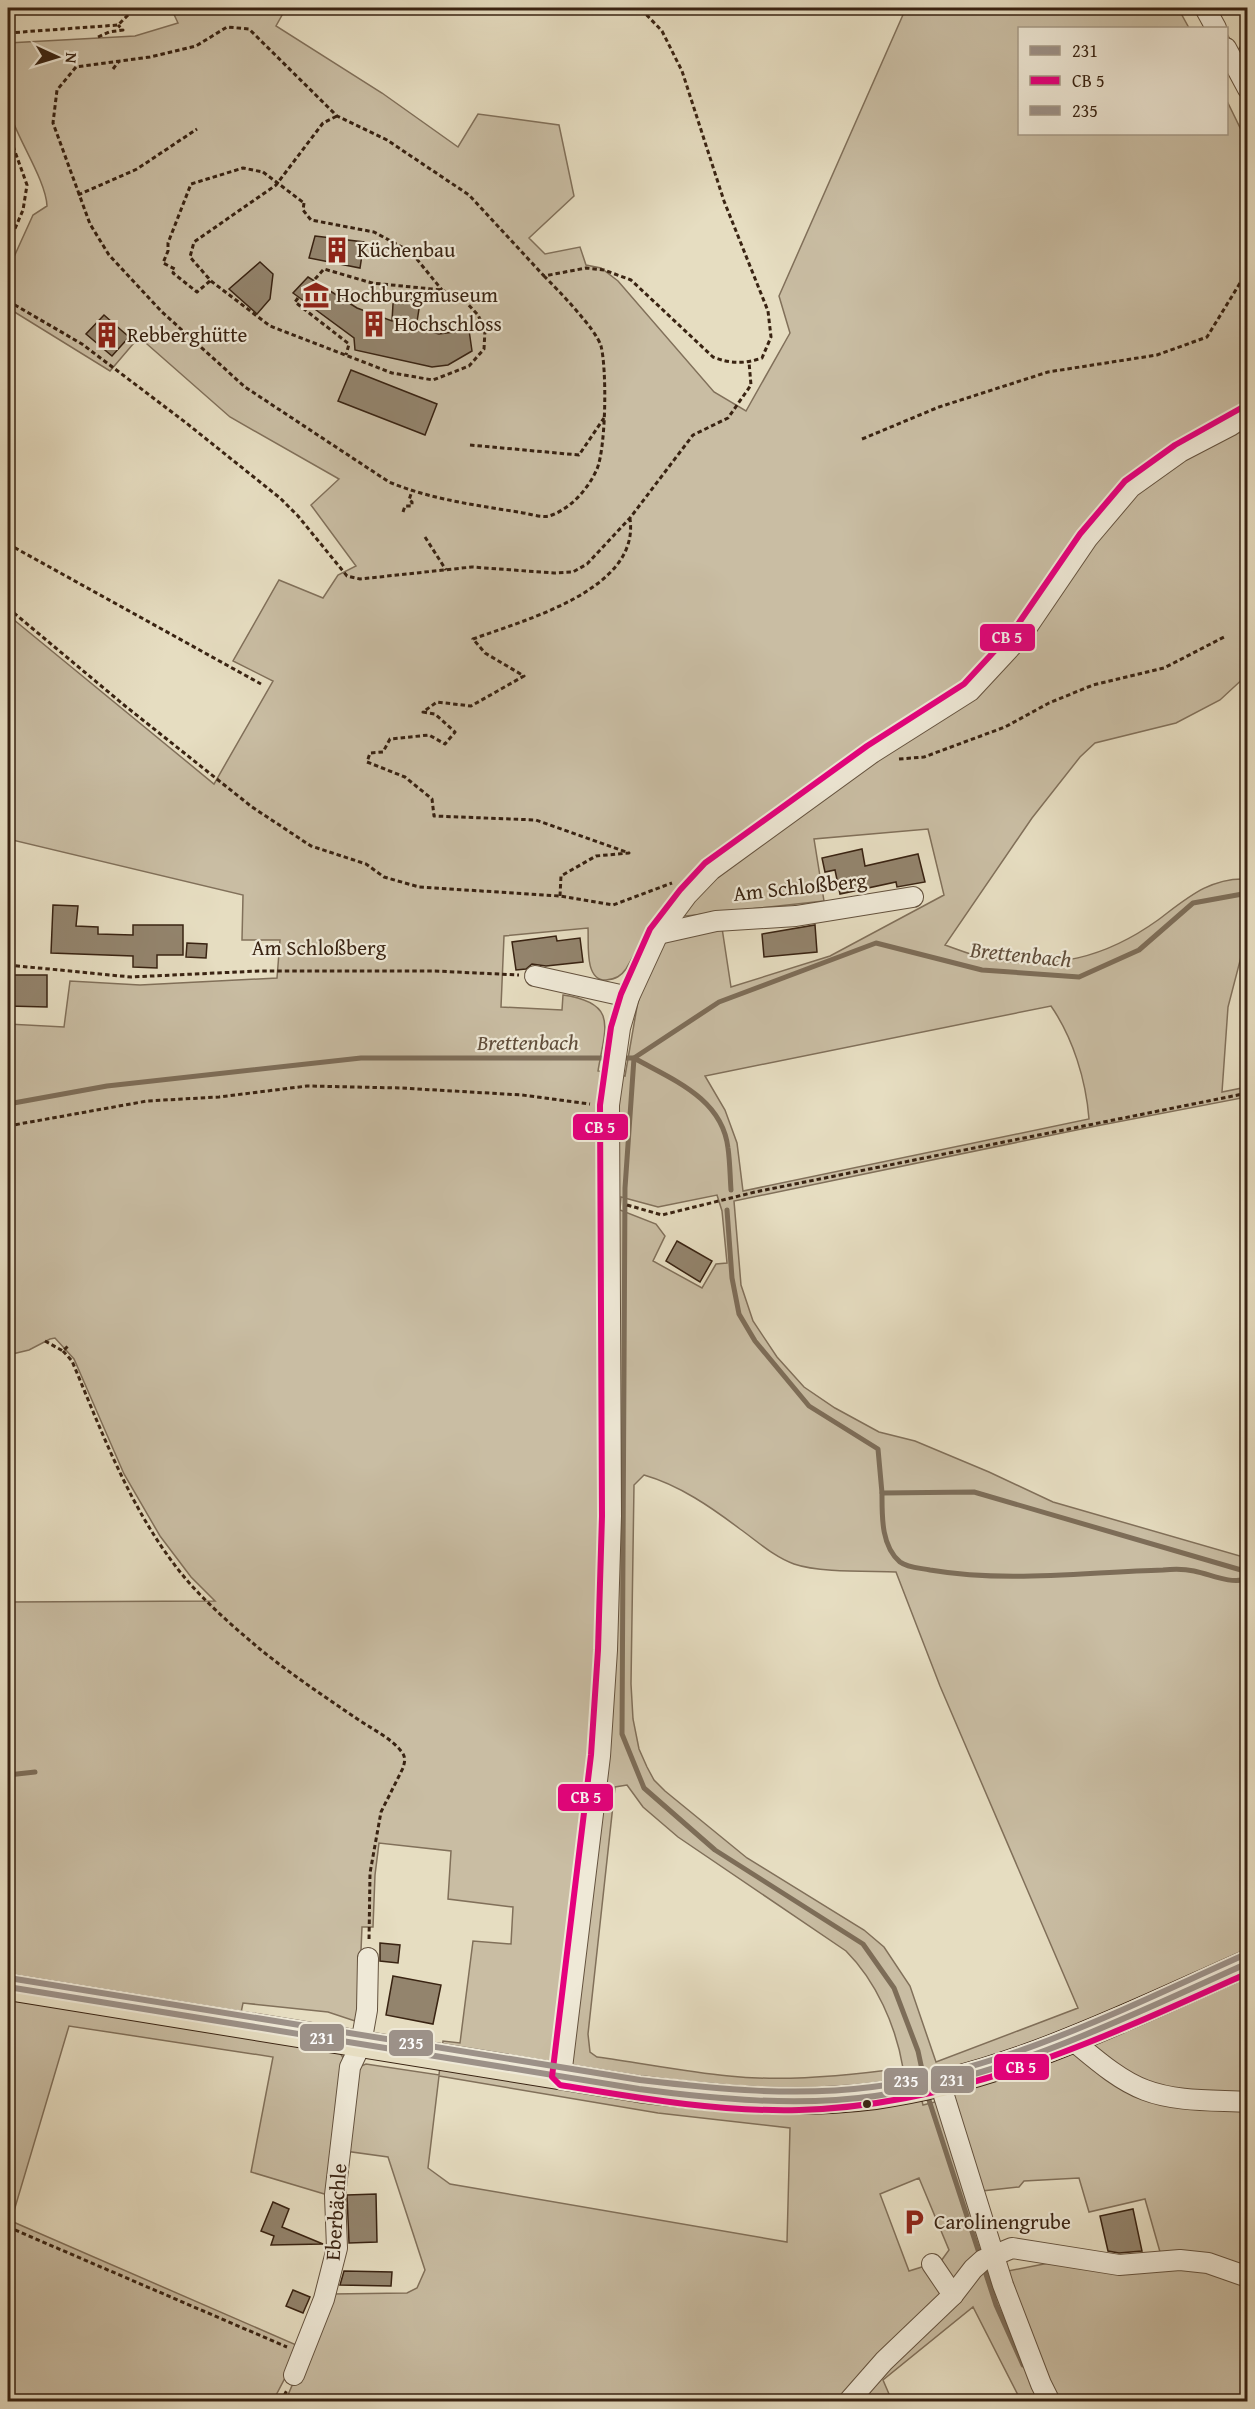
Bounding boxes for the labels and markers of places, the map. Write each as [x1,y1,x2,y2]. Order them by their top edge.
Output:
place label: Küchenbau [357,234,456,265]
building icon: Küchenbau [322,235,352,265]
place label: Hochburgmuseum [336,279,498,310]
museum icon: Hochburgmuseum [301,280,331,310]
place label: Hochschloss [394,308,502,339]
building icon: Hochschloss [359,309,389,339]
place label: Rebberghütte [127,319,248,350]
building icon: Rebberghütte [92,320,122,350]
unlabelled marker [861,2098,873,2110]
place label: Carolinengrube [934,2206,1071,2237]
parking icon: Carolinengrube [899,2207,929,2237]

